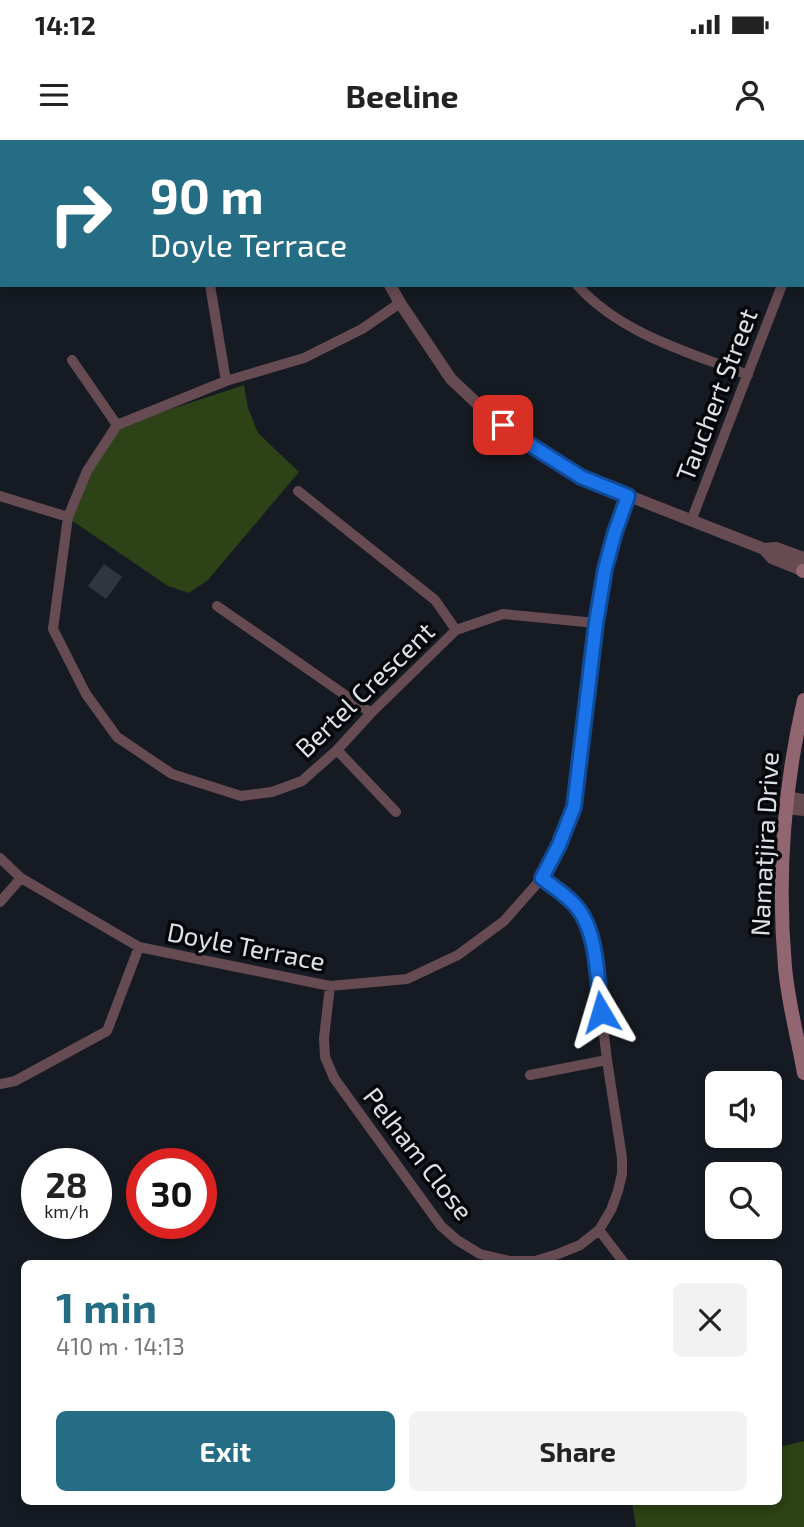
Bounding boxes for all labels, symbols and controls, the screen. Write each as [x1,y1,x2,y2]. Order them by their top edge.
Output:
text: 14:12 [35,9,96,40]
icon: menu [35,76,73,114]
text: Beeline [345,76,459,114]
icon: person [731,76,769,114]
text: 90 m [150,165,264,224]
icon: right [35,168,126,259]
text: Doyle Terrace [150,225,347,263]
street label: Tauchert Street [669,304,763,485]
pin [473,395,533,455]
icon: arrive [484,406,522,444]
street label: Bertel Crescent [288,615,440,763]
street label: Namatjira Drive [743,751,784,937]
street label: Doyle Terrace [165,915,328,976]
position arrow [564,975,638,1049]
map controls [705,1071,782,1239]
button: sound [705,1071,782,1148]
street label: Pelham Close [358,1081,480,1225]
speed limit sign: 30 [126,1148,217,1239]
button: search [705,1162,782,1239]
text: 28 [45,1163,88,1205]
text: km/h [44,1200,89,1222]
text: 1 min [56,1281,157,1331]
button: close [673,1283,747,1357]
text: 410 m · 14:13 [56,1332,185,1360]
button: Exit [56,1411,395,1491]
button: Share [409,1411,747,1491]

